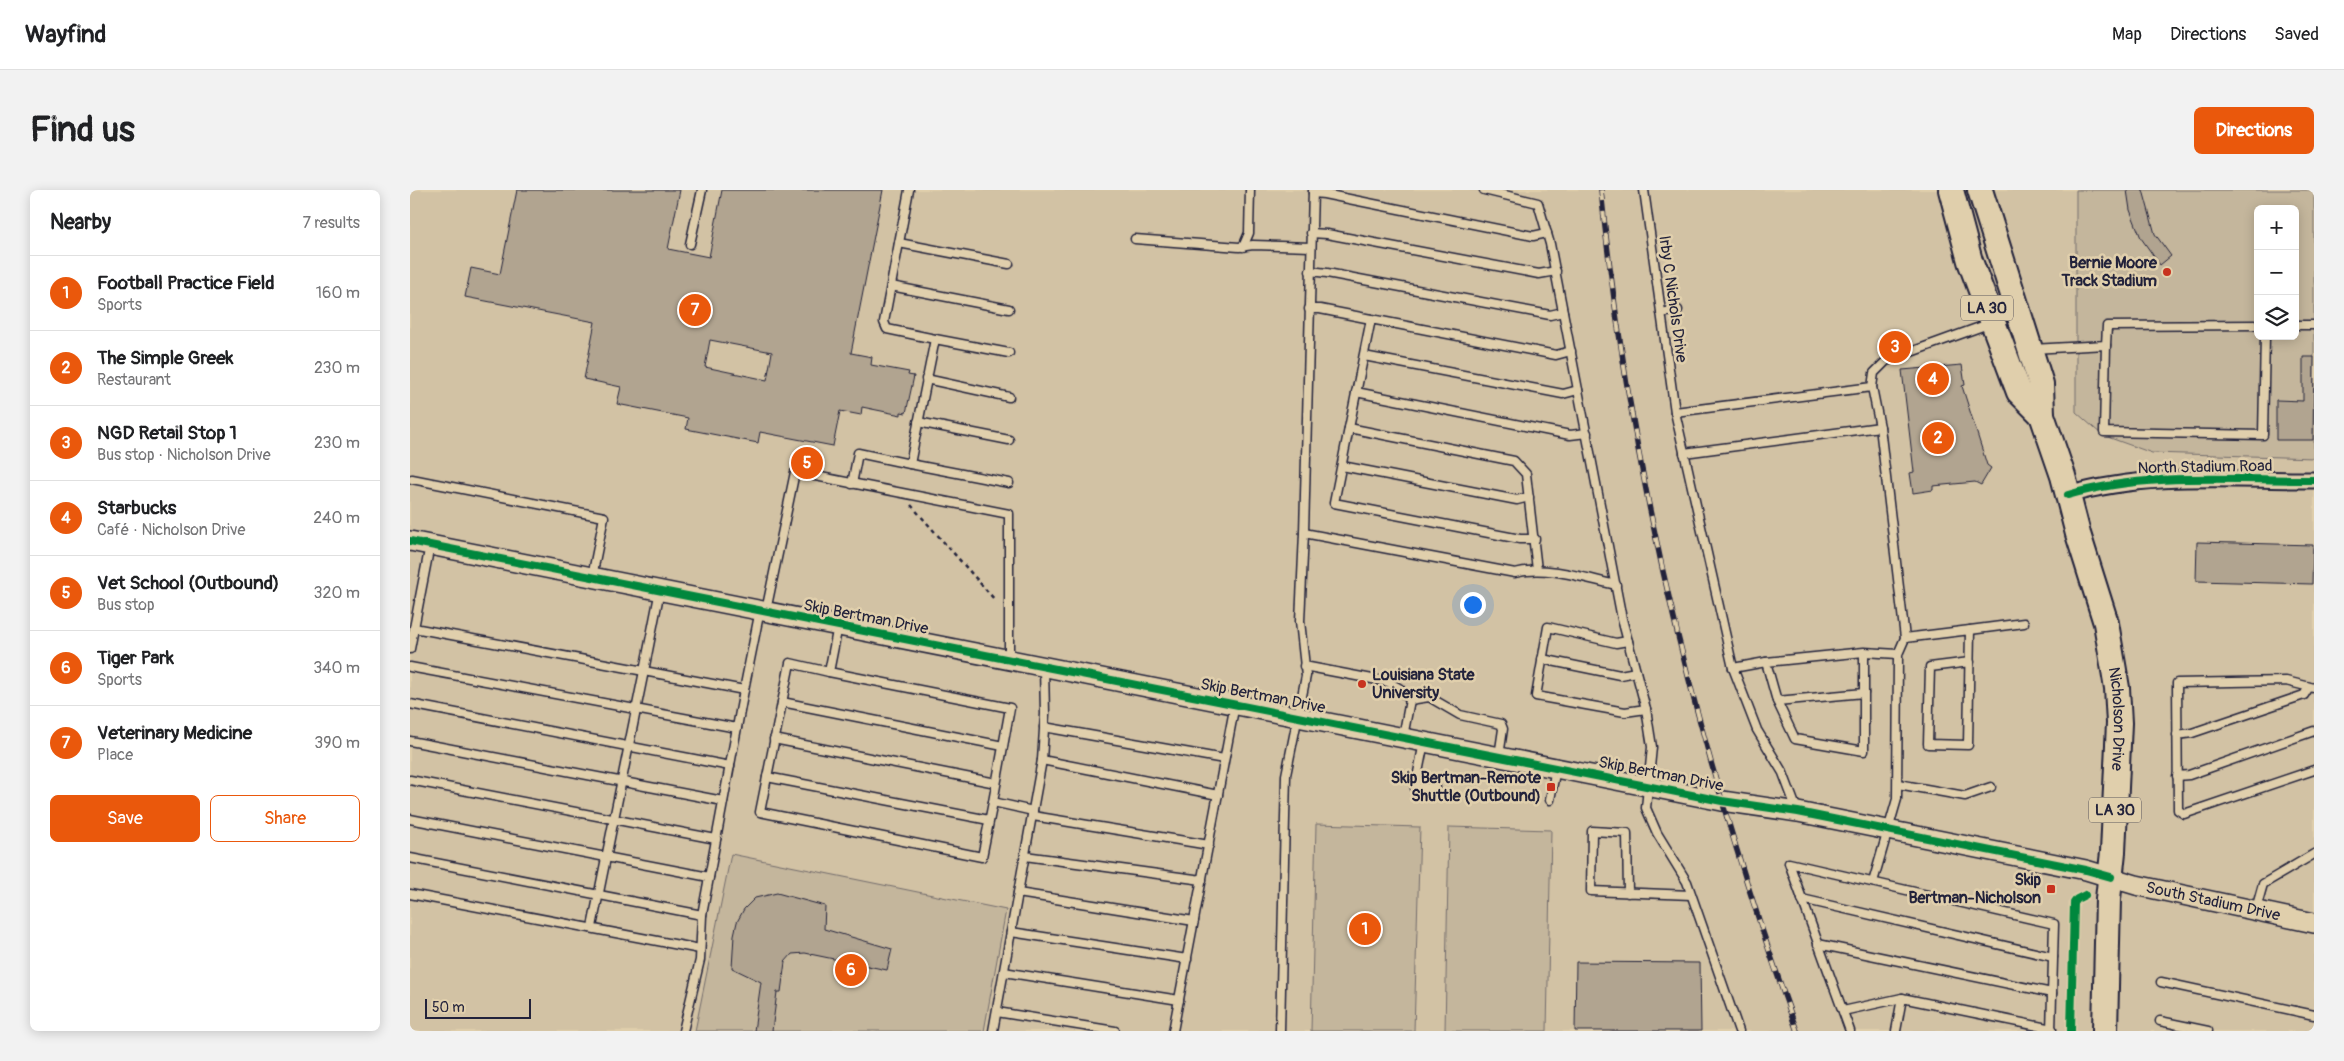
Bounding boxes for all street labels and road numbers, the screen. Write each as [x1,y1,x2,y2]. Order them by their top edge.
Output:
street label: Irby C Nichols Drive [1654,234,1692,364]
road number: LA 30 [1961,296,2013,320]
street label: North Stadium Road [2137,456,2273,478]
street label: Skip Bertman Drive [802,595,930,639]
street label: Nicholson Drive [2104,666,2129,771]
street label: Skip Bertman Drive [1199,674,1327,718]
street label: Skip Bertman Drive [1597,752,1725,796]
road number: LA 30 [2089,798,2141,822]
street label: South Stadium Drive [2144,877,2282,926]

